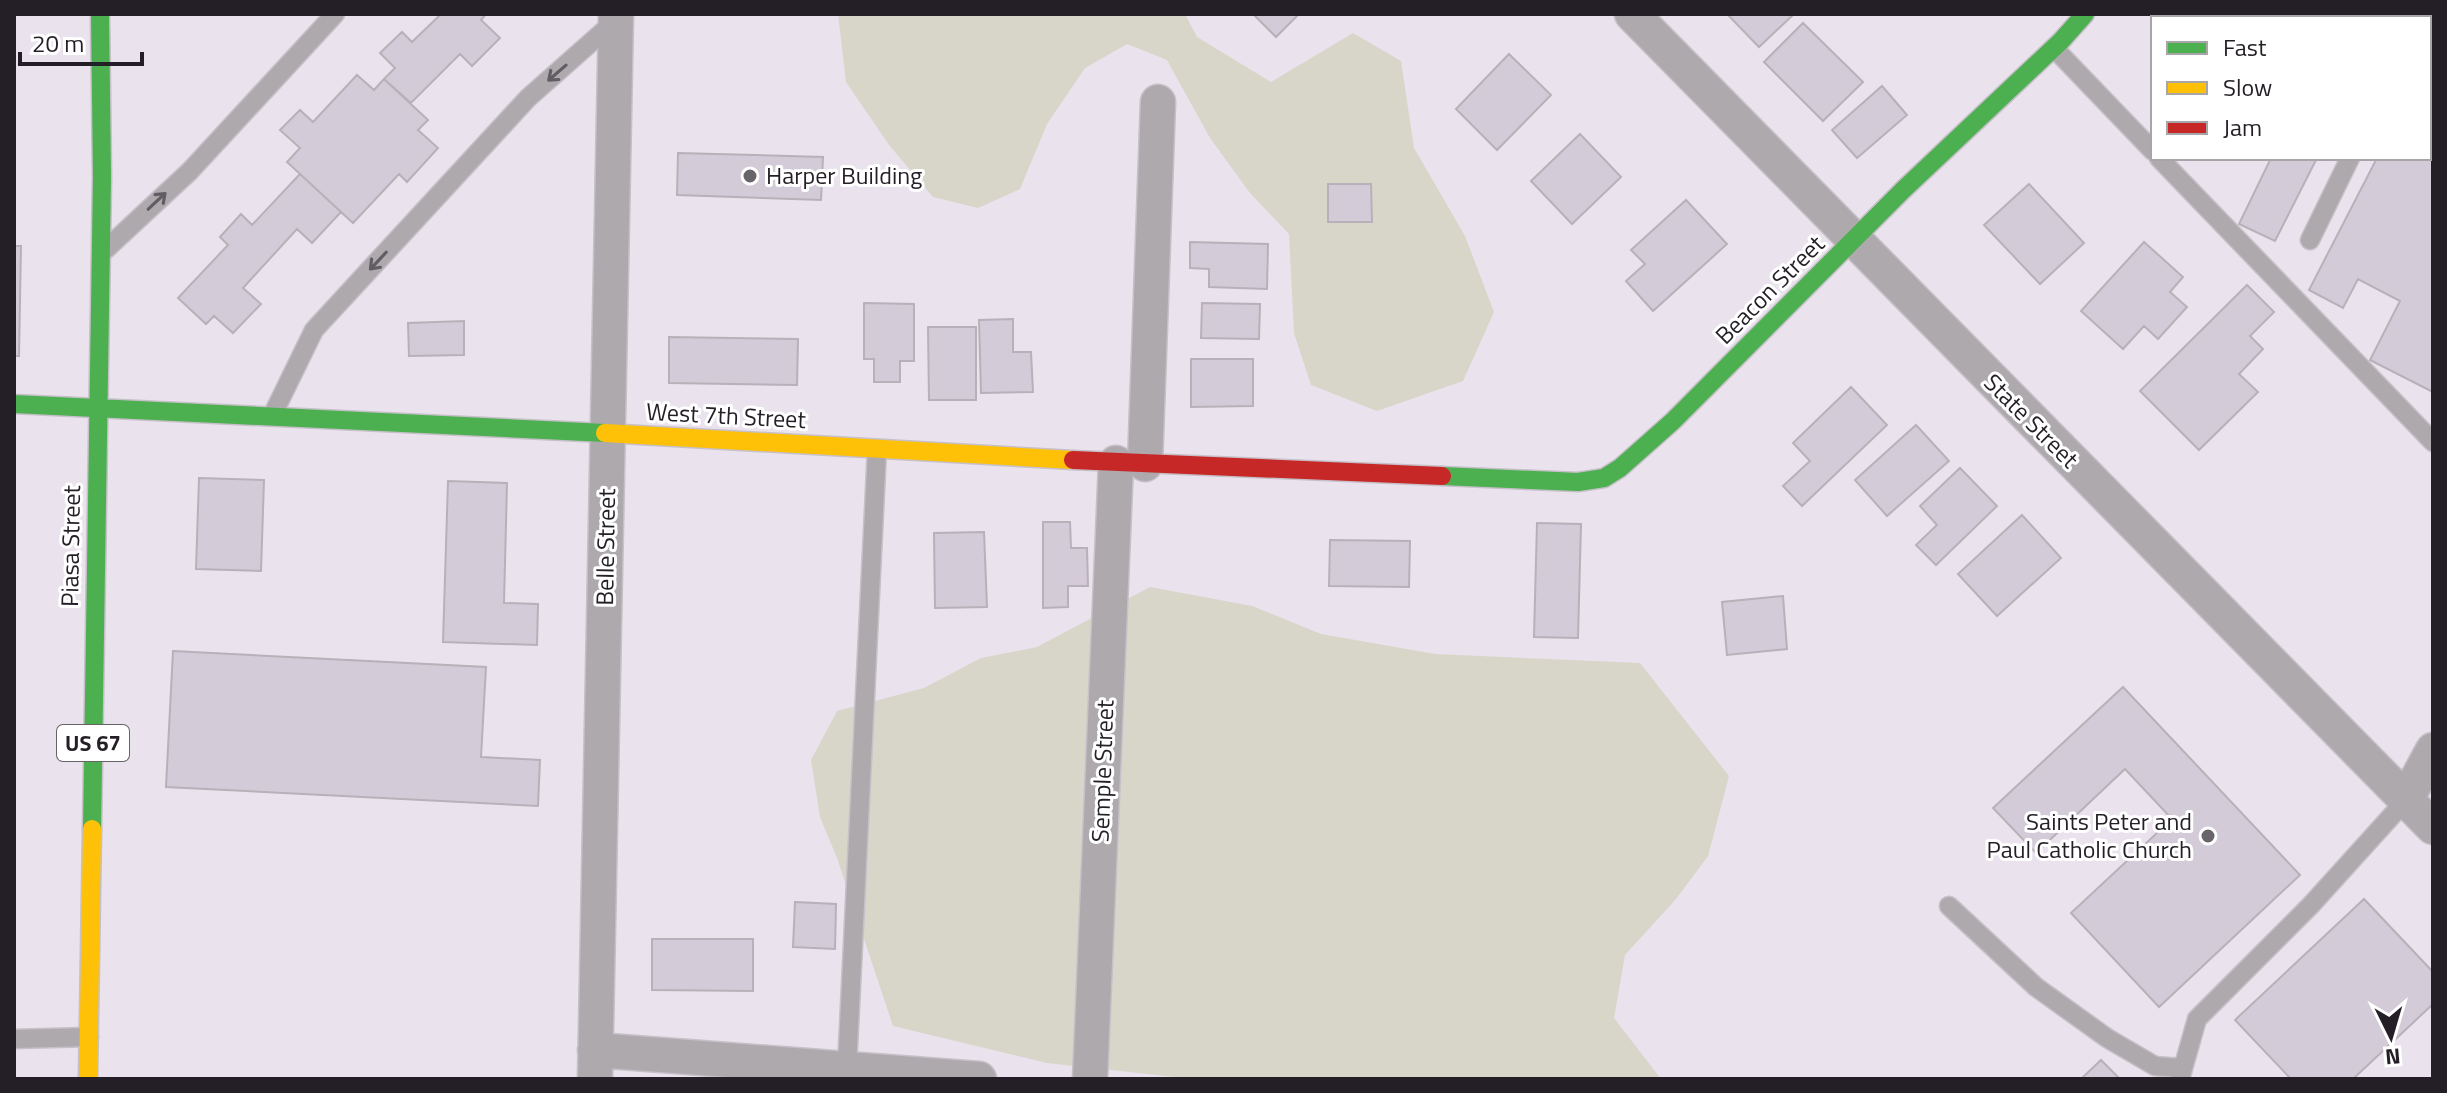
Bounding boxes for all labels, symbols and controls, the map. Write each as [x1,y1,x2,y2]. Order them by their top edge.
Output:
scale bar [20,16,142,66]
legend [2151,16,2431,160]
text: 20 m [32,25,84,61]
text: Fast [2223,29,2267,65]
one-way arrow [547,63,567,81]
text: Slow [2223,69,2272,105]
text: Jam [2223,109,2262,145]
place label: Harper Building [766,157,922,193]
marker: Harper Building [741,167,759,185]
one-way arrow [147,193,167,211]
street label: Beacon Street [1706,226,1833,352]
one-way arrow [368,251,387,271]
street label: State Street [1976,365,2088,476]
street label: West 7th Street [645,393,807,437]
street label: Piasa Street [51,484,89,607]
street label: Belle Street [586,487,624,606]
street label: Semple Street [1082,698,1122,843]
road number: US 67 [57,725,129,761]
place label: Saints Peter and Paul Catholic Church [1987,803,2192,867]
marker: Saints Peter and Paul Catholic Church [2199,827,2217,845]
north arrow [2351,997,2431,1077]
text: N [2384,1039,2402,1075]

